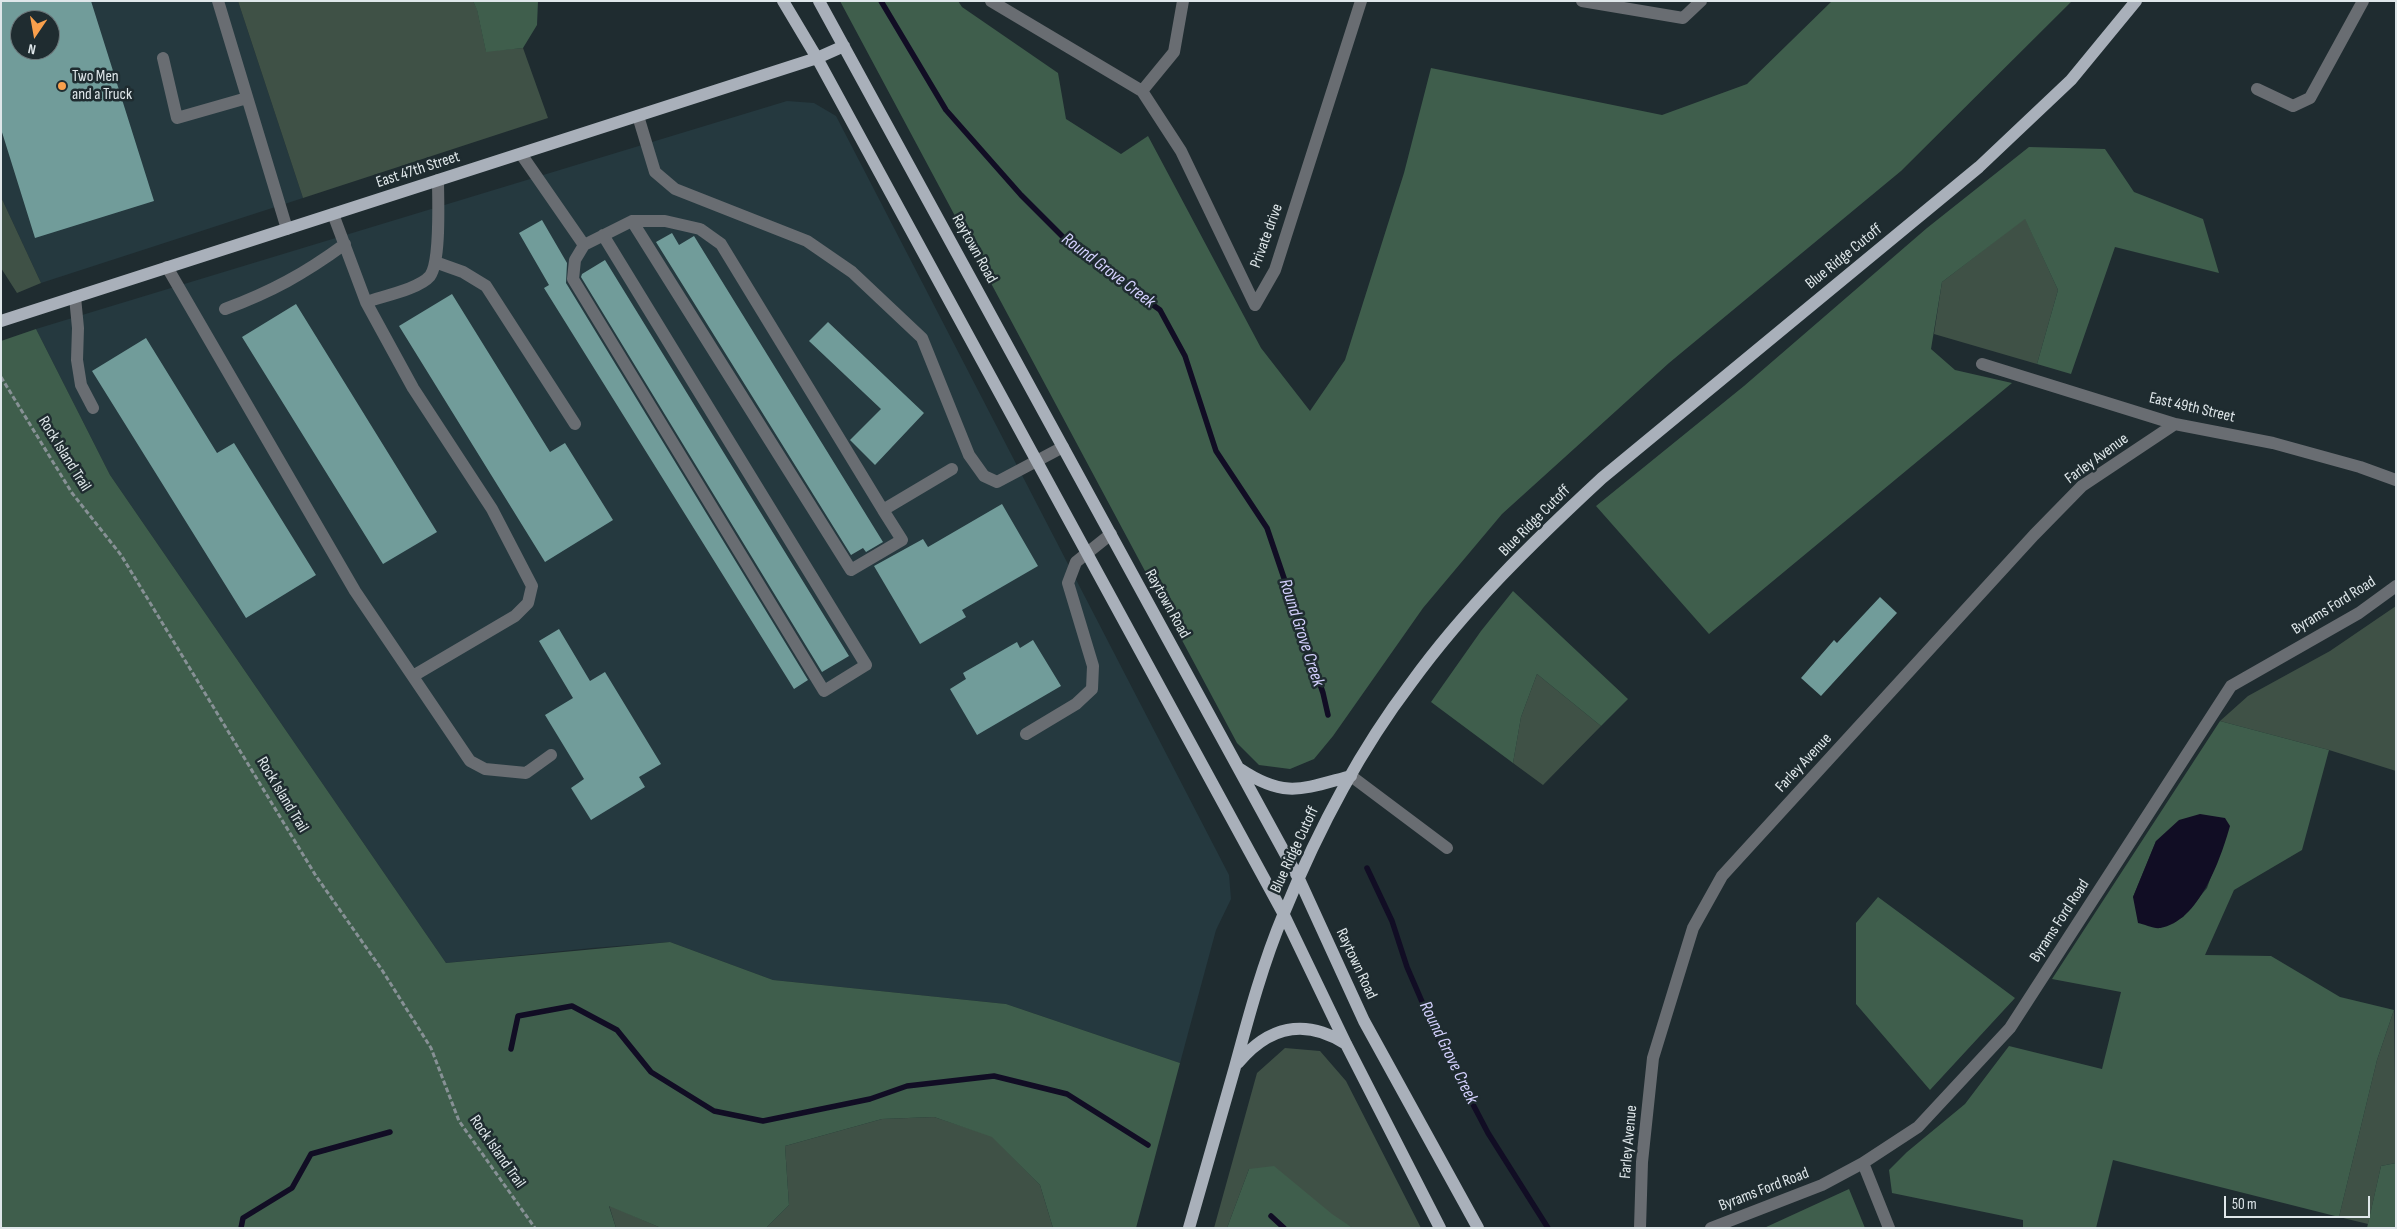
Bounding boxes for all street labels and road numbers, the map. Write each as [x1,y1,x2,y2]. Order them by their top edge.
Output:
street label: East 47th Street [374,147,462,193]
street label: Private drive [1247,201,1287,271]
street label: Raytown Road [947,211,1001,287]
street label: Blue Ridge Cutoff [1802,220,1886,294]
street label: East 49th Street [2147,389,2237,427]
street label: Rock Island Trail [33,413,95,495]
street label: Farley Avenue [2062,430,2132,488]
street label: Blue Ridge Cutoff [1495,481,1575,561]
street label: Raytown Road [1140,566,1194,642]
street label: Byrams Ford Road [2289,573,2379,639]
street label: Farley Avenue [1772,730,1836,796]
street label: Rock Island Trail [252,754,312,836]
street label: Blue Ridge Cutoff [1267,804,1323,896]
street label: Byrams Ford Road [2026,876,2094,966]
street label: Raytown Road [1331,926,1381,1002]
street label: Farley Avenue [1616,1104,1642,1180]
street label: Rock Island Trail [465,1112,529,1192]
street label: Byrams Ford Road [1716,1164,1812,1216]

